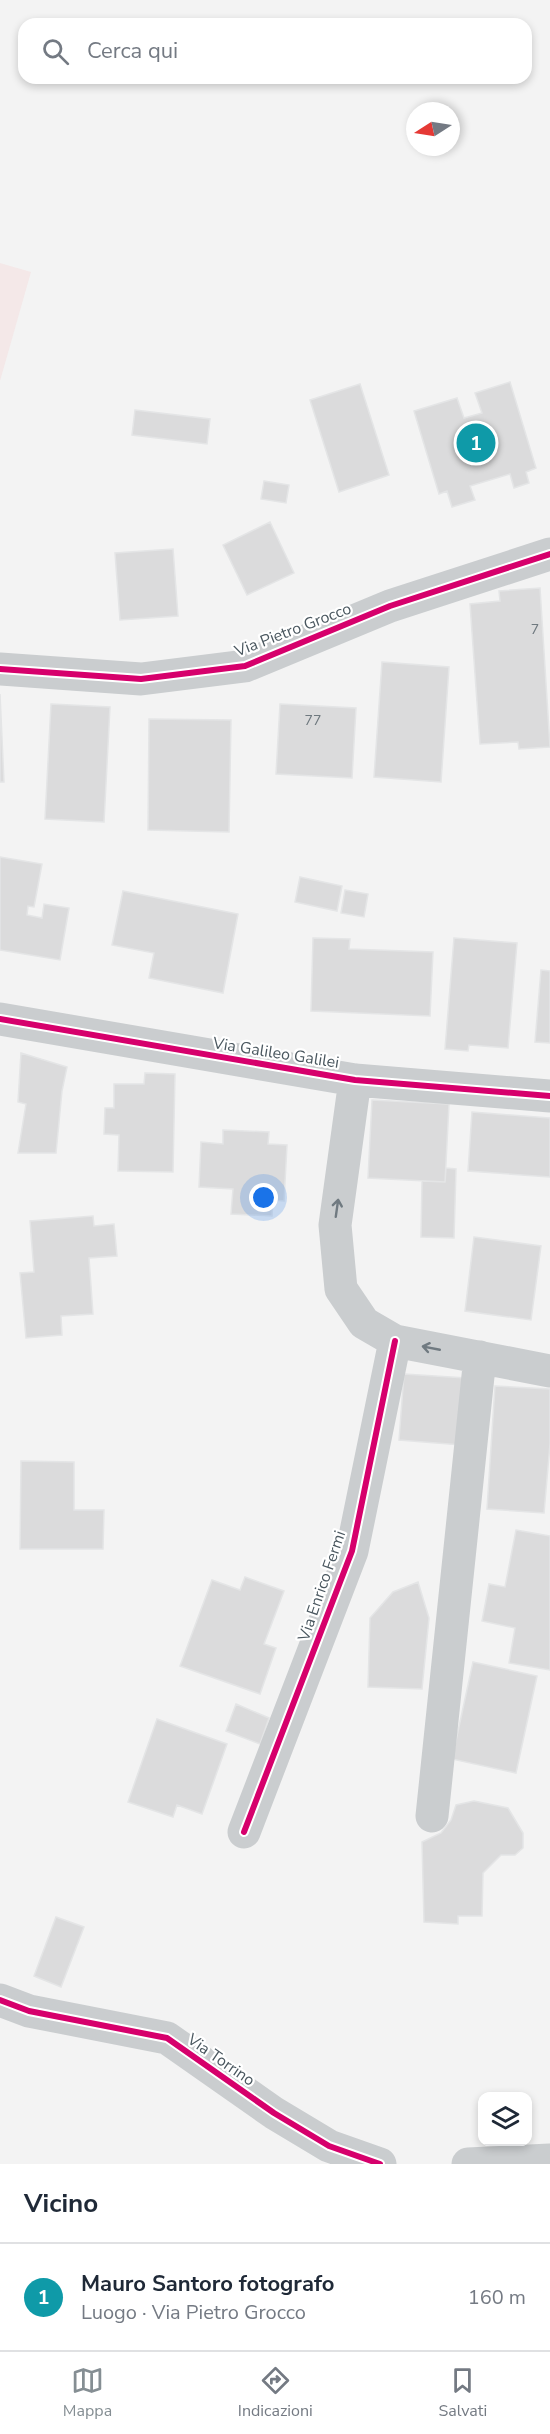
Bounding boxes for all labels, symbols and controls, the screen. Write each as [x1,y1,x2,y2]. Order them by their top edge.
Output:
search box [18,18,532,84]
icon: search [39,35,72,68]
text: Cerca qui [87,36,178,66]
north arrow [406,102,460,156]
pin: 1 [456,420,496,466]
street label: Via Pietro Grocco [231,598,355,663]
house number: 7 [531,620,539,639]
house number: 77 [305,711,321,730]
street label: Via Galileo Galilei [210,1032,341,1074]
your location [249,1183,278,1212]
one-way arrow [332,1198,343,1218]
one-way arrow [421,1342,441,1353]
street label: Via Enrico Fermi [292,1528,351,1645]
street label: Via Torrino [182,2028,259,2091]
map controls [478,2092,532,2146]
button: layers [478,2092,532,2146]
text: Vicino [24,2186,98,2221]
text: Mauro Santoro fotografo [81,2269,334,2299]
text: 1 [38,2284,50,2311]
text: 160 m [468,2284,526,2311]
text: Luogo · Via Pietro Grocco [81,2299,306,2326]
tab: Mappa [63,2364,112,2422]
tab: Indicazioni [238,2364,313,2422]
tab: Salvati [438,2364,487,2422]

